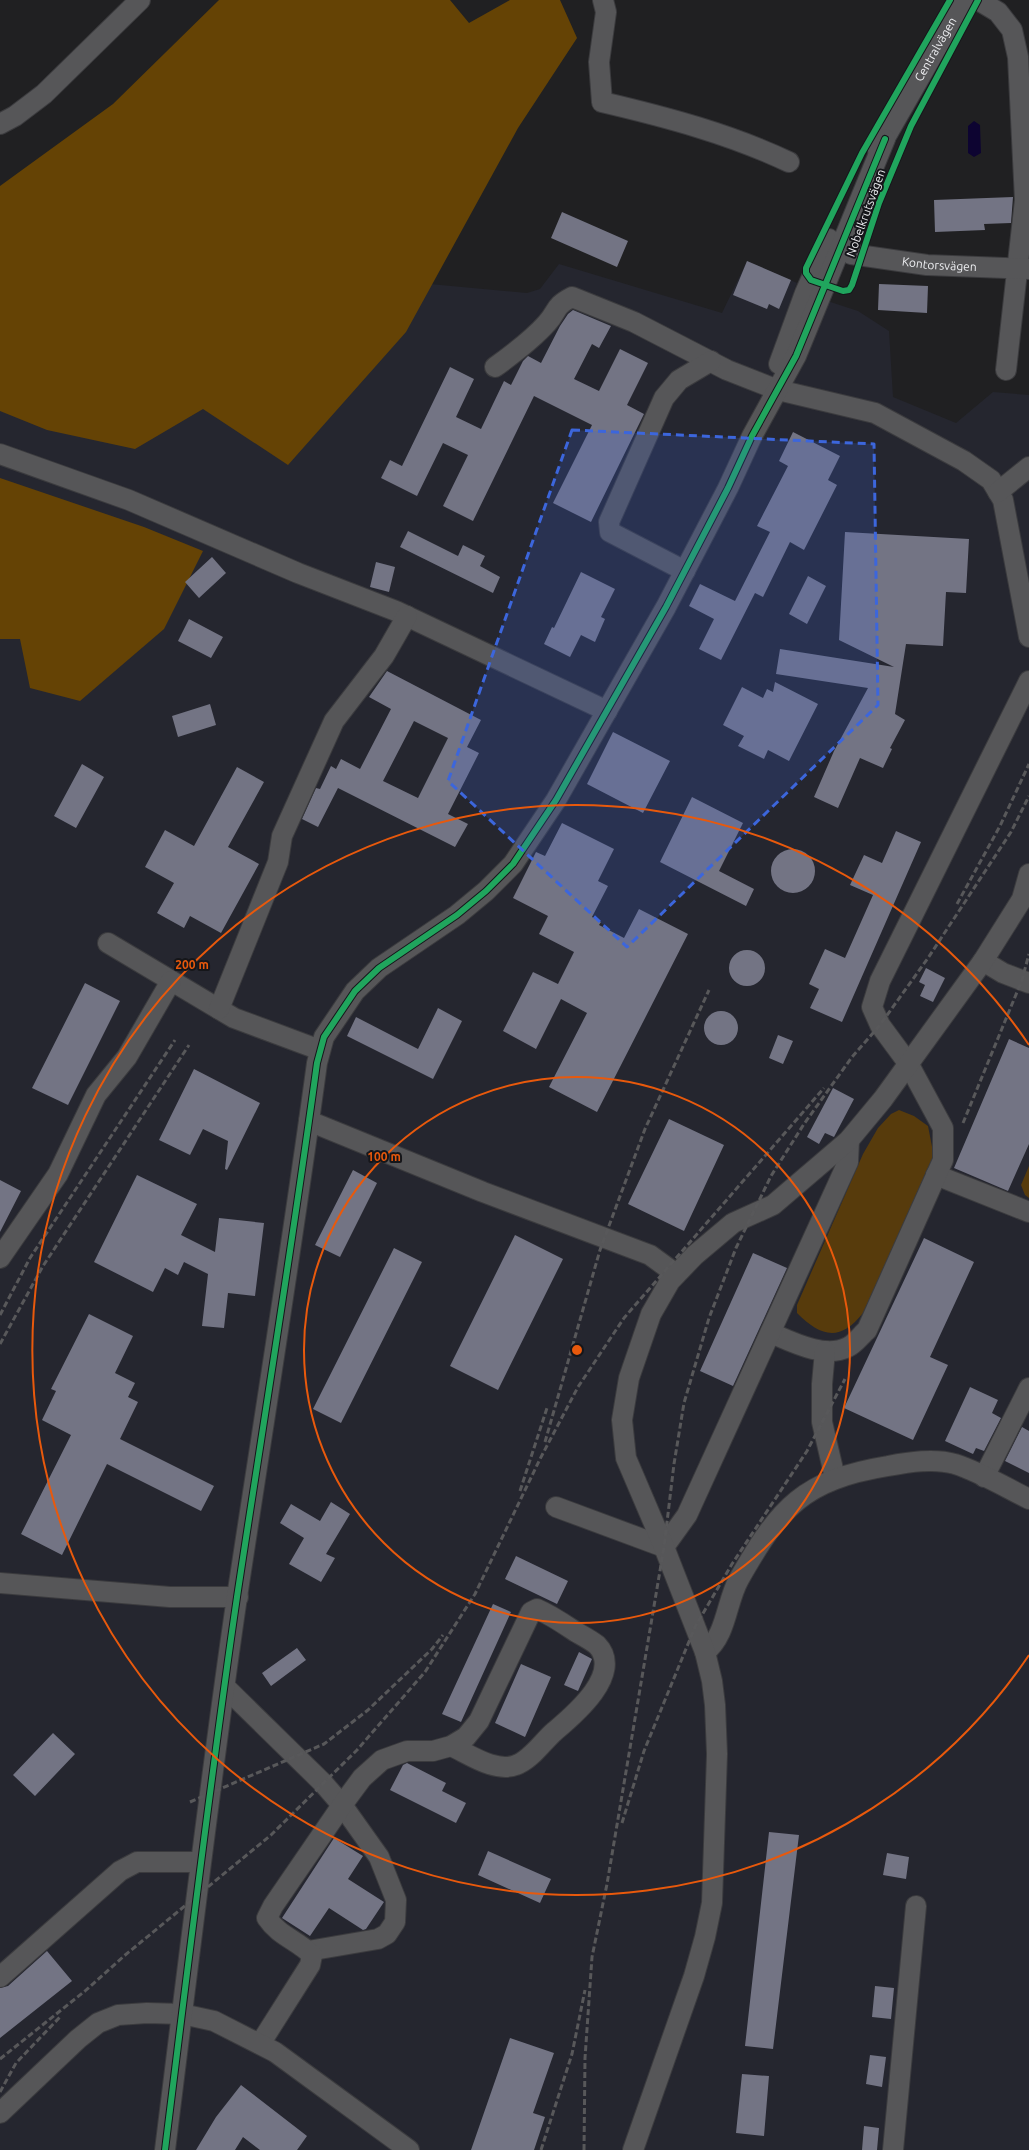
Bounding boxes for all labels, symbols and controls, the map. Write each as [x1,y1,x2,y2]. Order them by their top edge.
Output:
street label: Centralvägen [912,15,959,84]
street label: Nobelkrutsvägen [844,167,887,258]
street label: Kontorsvägen [901,254,977,273]
text: 200 m [175,958,209,971]
text: 100 m [367,1150,401,1163]
centre of rings [570,1343,584,1357]

